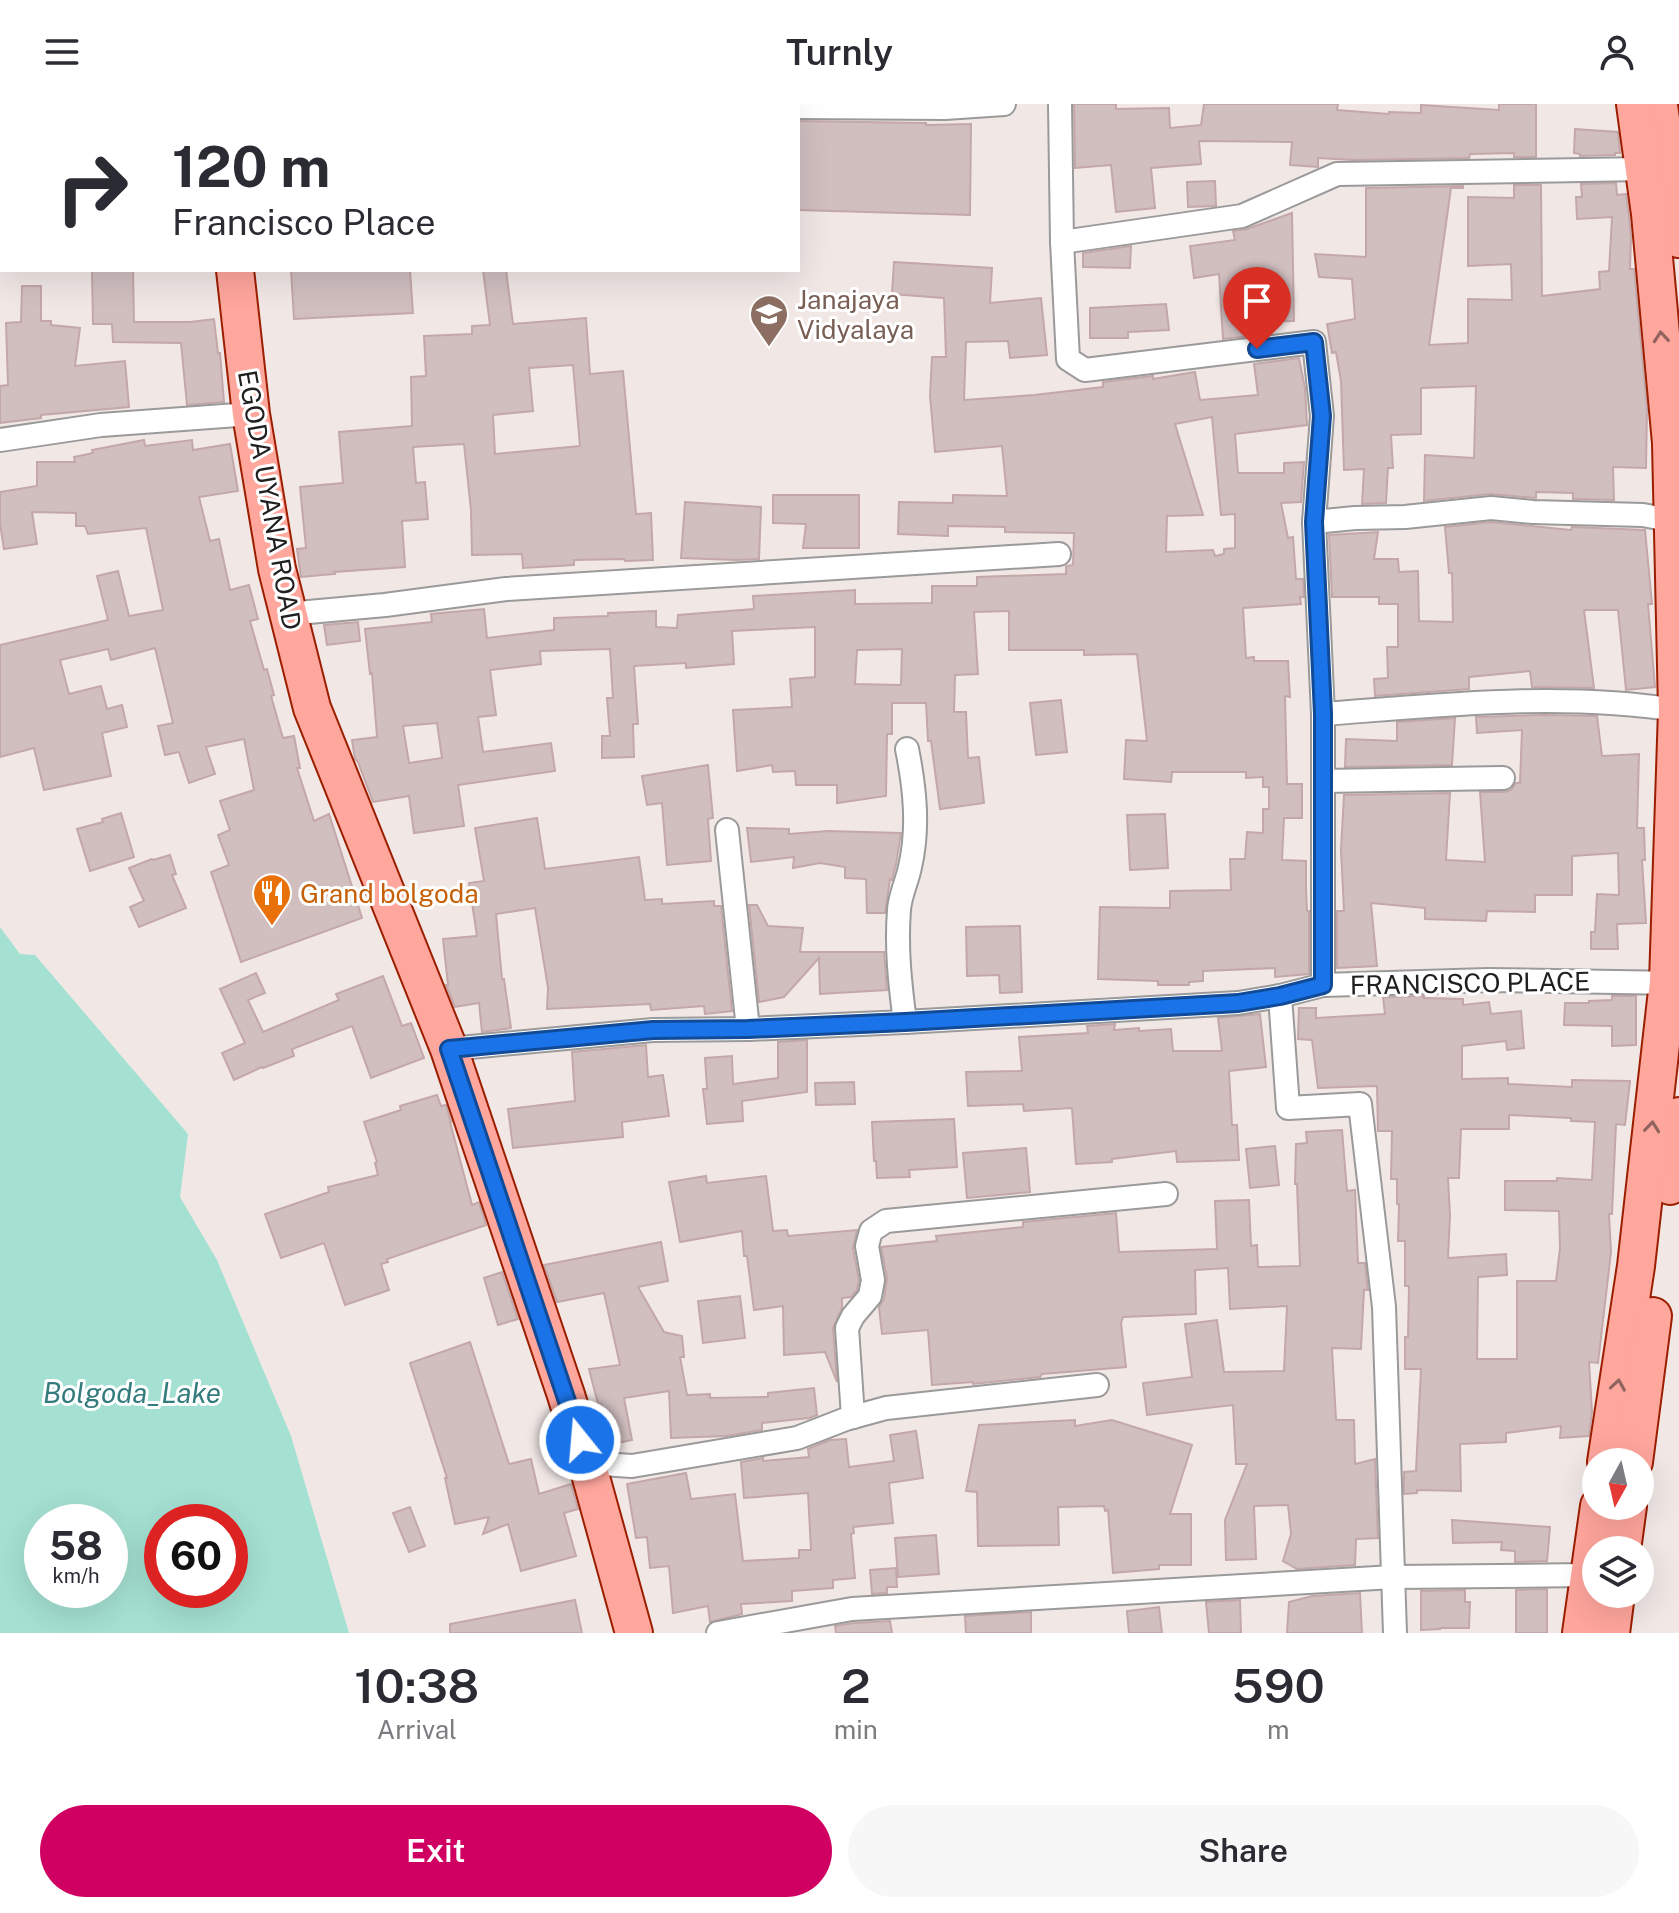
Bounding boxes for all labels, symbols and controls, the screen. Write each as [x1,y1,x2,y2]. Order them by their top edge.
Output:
icon: menu [40,30,84,74]
icon: person [1595,30,1639,74]
text: Turnly [786,31,893,73]
text: 120 m [172,134,330,200]
icon: right [40,136,144,240]
text: Francisco Place [172,201,436,243]
pin [1223,267,1291,349]
icon: arrive [1235,279,1279,323]
place label: Janajaya Vidyalaya [797,284,914,345]
school or university icon: Janajaya Vidyalaya [748,293,790,348]
one-way arrow [1653,330,1670,343]
street label: EGODA UYANA ROAD [232,368,308,632]
restaurant icon: Grand bolgoda [251,872,293,927]
place label: Grand bolgoda [300,878,479,909]
street label: FRANCISCO PLACE [1350,965,1590,1001]
one-way arrow [1643,1120,1660,1134]
water label: Bolgoda_Lake [43,1376,221,1409]
one-way arrow [1609,1378,1626,1392]
position arrow [538,1398,622,1482]
north arrow [1582,1448,1654,1520]
map controls [1582,1448,1654,1608]
speed limit sign: 60 [144,1504,248,1608]
text: 58 [49,1522,103,1569]
button: layers [1582,1536,1654,1608]
text: km/h [52,1564,100,1588]
text: 10:38 [354,1657,479,1714]
text: 2 [841,1657,871,1714]
text: 590 [1232,1657,1325,1714]
text: Arrival [377,1714,457,1745]
text: min [834,1714,878,1745]
text: m [1267,1714,1290,1745]
button: Exit [40,1805,832,1897]
button: Share [848,1805,1639,1897]

